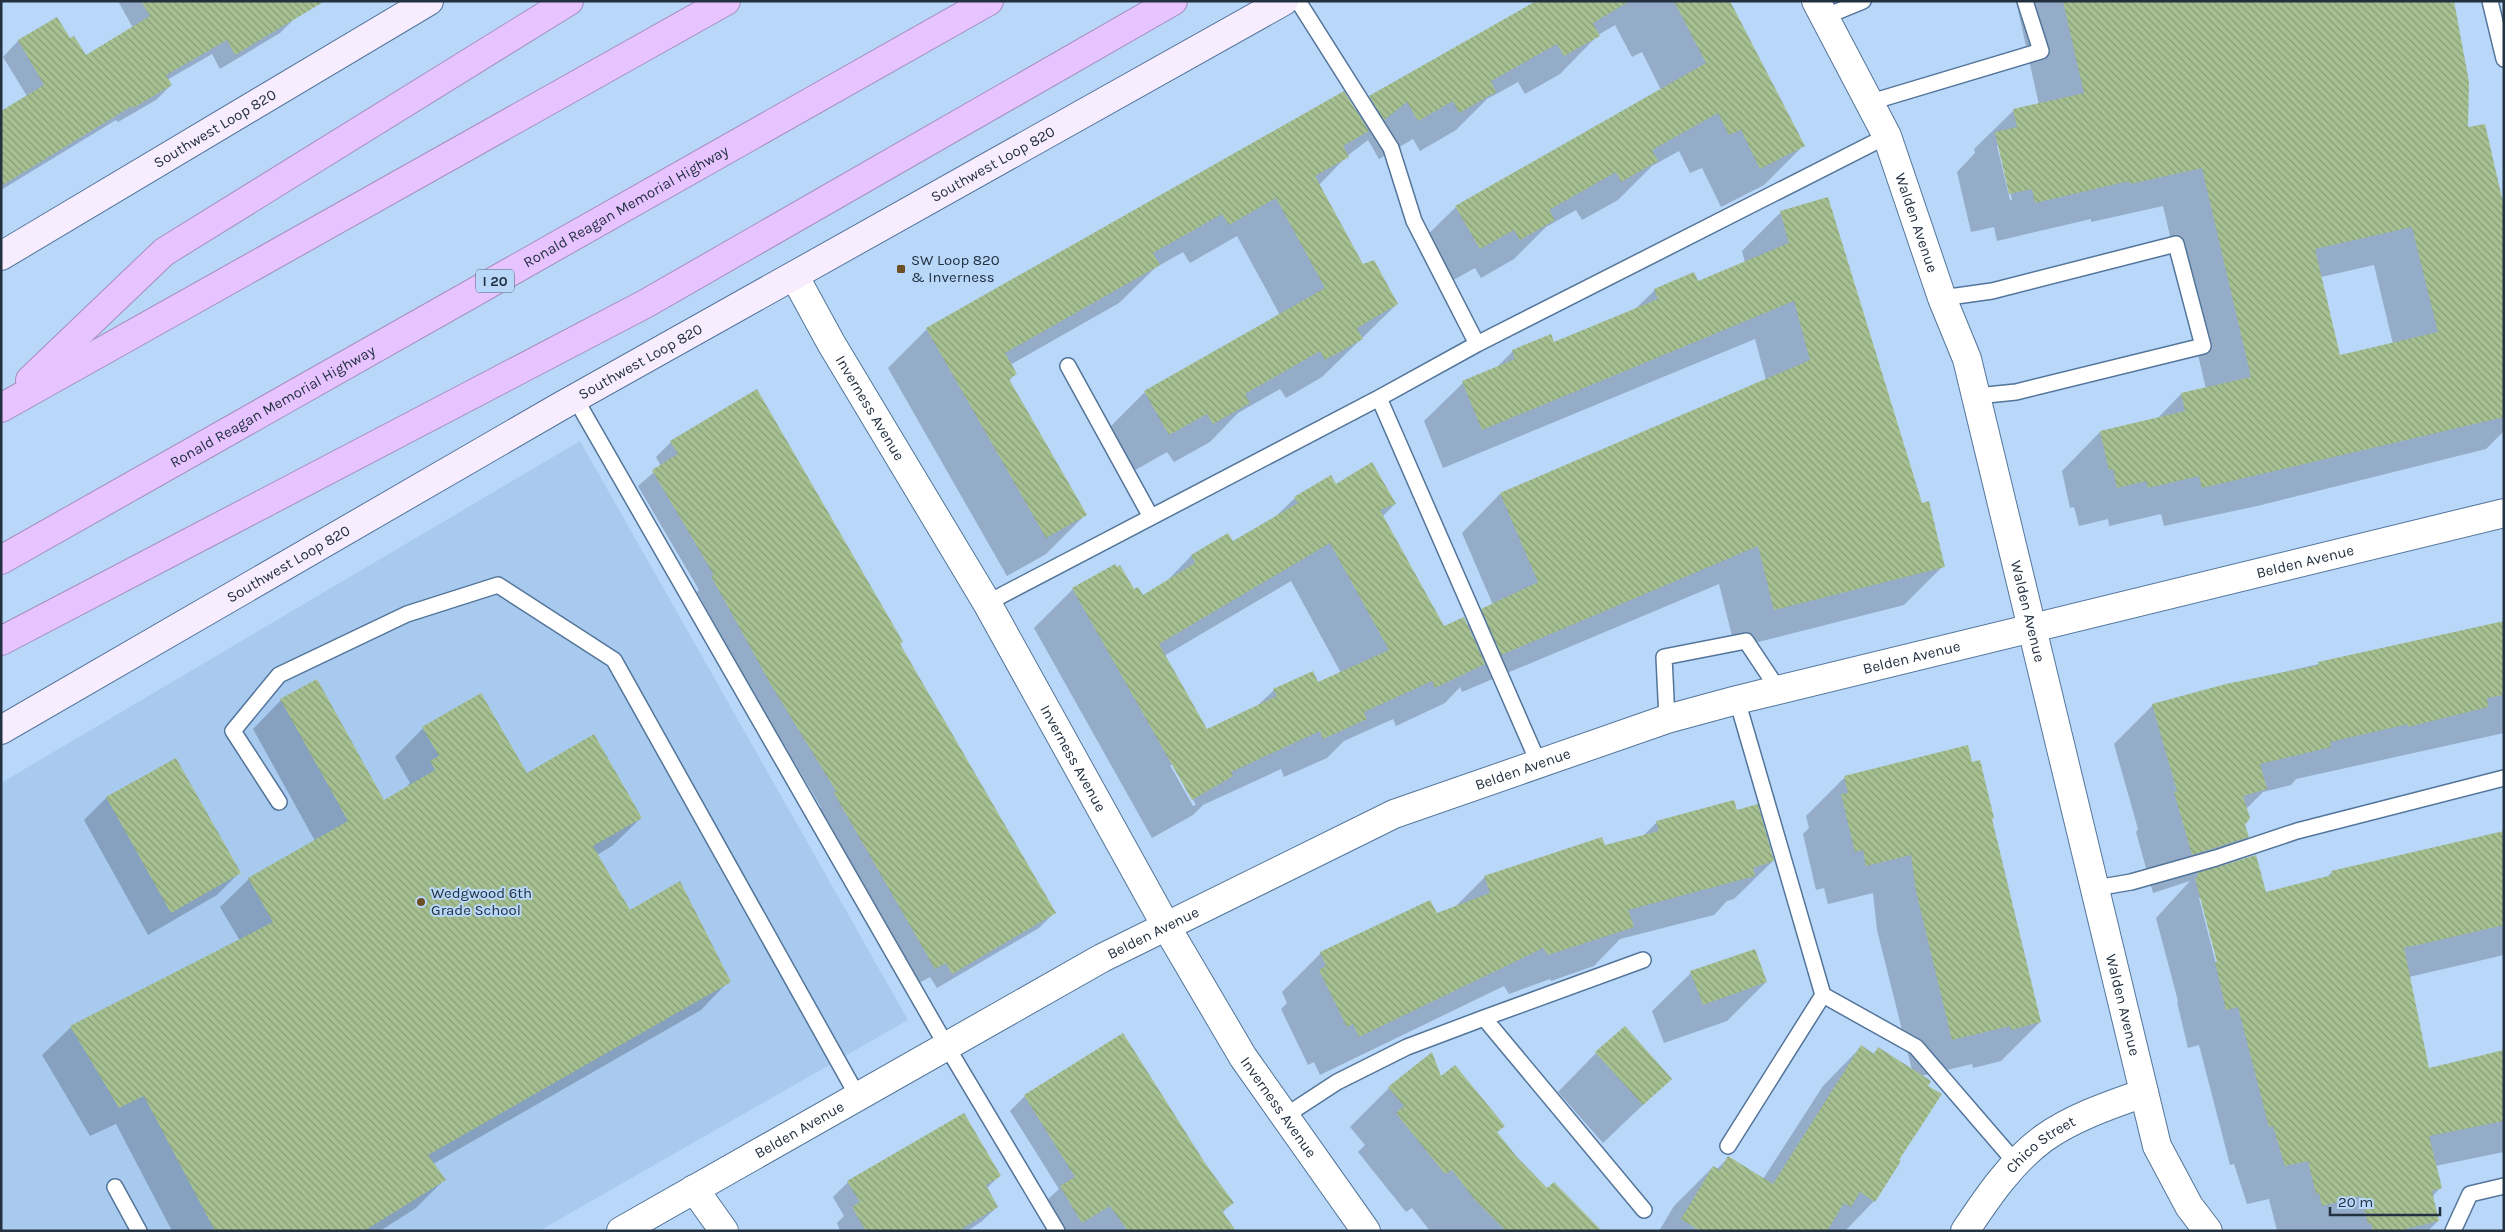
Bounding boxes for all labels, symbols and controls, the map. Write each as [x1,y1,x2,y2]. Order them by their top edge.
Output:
street label: Southwest Loop 820 [150,85,279,172]
street label: Southwest Loop 820 [928,122,1058,206]
street label: Ronald Reagan Memorial Highway [520,141,732,272]
street label: Walden Avenue [1891,170,1942,275]
place label: SW Loop 820 & Inverness [911,251,1000,286]
marker: SW Loop 820 & Inverness [895,263,907,275]
road number: I 20 [476,270,514,292]
street label: Southwest Loop 820 [575,320,706,403]
street label: Ronald Reagan Memorial Highway [167,341,378,471]
street label: Inverness Avenue [832,352,908,464]
street label: Southwest Loop 820 [224,521,353,606]
street label: Belden Avenue [2254,541,2356,582]
street label: Walden Avenue [2007,559,2049,664]
street label: Belden Avenue [1861,637,1962,678]
street label: Inverness Avenue [1036,702,1110,815]
street label: Belden Avenue [1473,744,1573,794]
place label: Wedgwood 6th Grade School [431,884,532,919]
marker: Wedgwood 6th Grade School [415,896,427,908]
street label: Belden Avenue [1104,903,1202,963]
street label: Walden Avenue [2102,952,2144,1058]
street label: Inverness Avenue [1237,1053,1320,1161]
street label: Belden Avenue [751,1097,847,1162]
street label: Chico Street [2002,1112,2079,1177]
scale bar [2330,1184,2440,1216]
text: 20 m [2338,1193,2373,1211]

